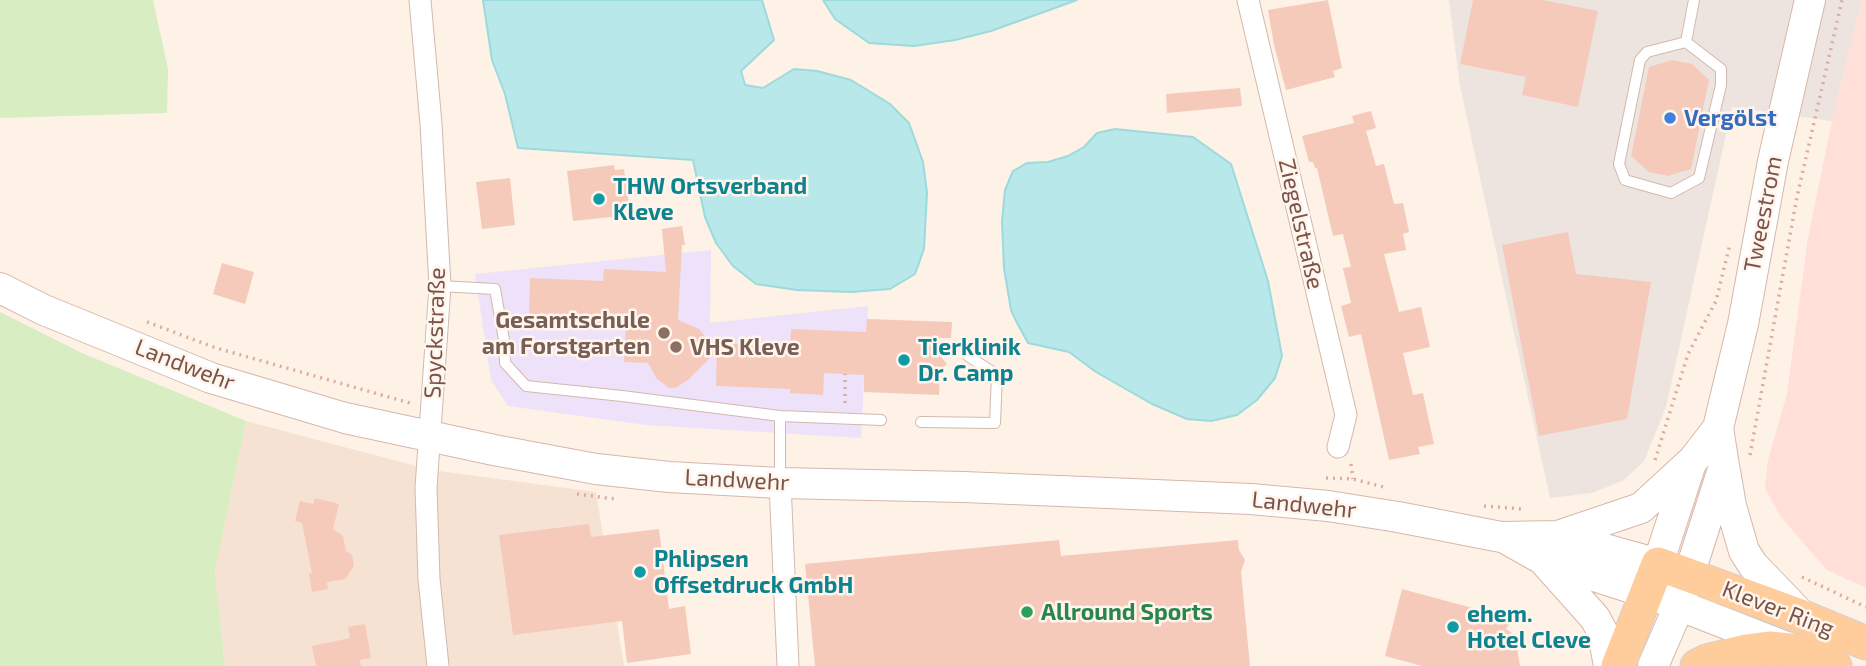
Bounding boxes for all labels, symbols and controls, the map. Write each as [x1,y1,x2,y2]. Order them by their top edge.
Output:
place label: Vergölst [1684,104,1777,132]
marker: Vergölst [1662,110,1678,126]
street label: Tweestrom [1738,154,1788,274]
street label: Ziegelstraße [1273,156,1329,292]
place label: THW Ortsverband Kleve [613,172,807,226]
marker: THW Ortsverband Kleve [591,191,607,207]
street label: Spyckstraße [419,267,451,399]
place label: Gesamtschule am Forstgarten [482,306,650,360]
marker: Gesamtschule am Forstgarten [656,325,672,341]
street label: Landwehr [131,333,239,397]
place label: VHS Kleve [690,333,800,361]
place label: Tierklinik Dr. Camp [918,333,1021,387]
marker: VHS Kleve [668,339,684,355]
marker: Tierklinik Dr. Camp [896,352,912,368]
street label: Landwehr [684,463,790,497]
street label: Landwehr [1250,486,1358,524]
place label: Phlipsen Offsetdruck GmbH [654,545,853,599]
marker: Phlipsen Offsetdruck GmbH [632,564,648,580]
street label: Klever Ring [1718,575,1838,643]
place label: Allround Sports [1041,598,1213,626]
place label: ehem. Hotel Cleve [1467,600,1591,654]
marker: Allround Sports [1019,604,1035,620]
marker: ehem. Hotel Cleve [1445,619,1461,635]

